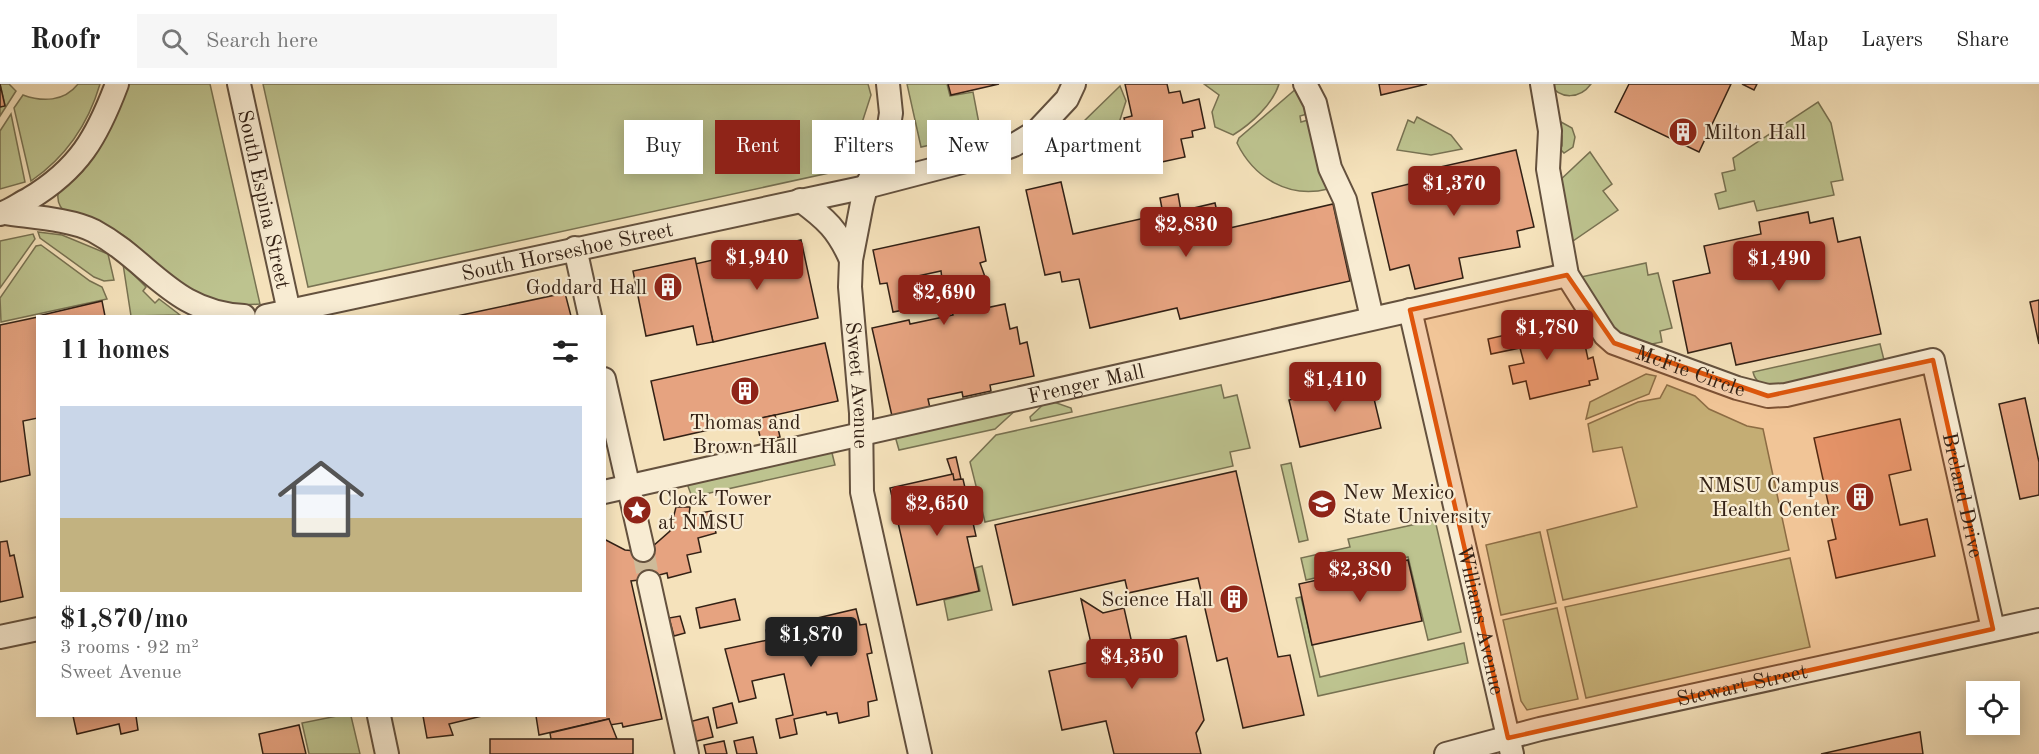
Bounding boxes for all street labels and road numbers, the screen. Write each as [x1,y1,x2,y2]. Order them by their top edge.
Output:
street label: South Espina Street [233,108,293,291]
street label: South Horseshoe Street [460,220,675,286]
street label: Sweet Avenue [841,321,870,449]
street label: McFie Circle [1632,343,1747,402]
street label: Frenger Mall [1026,362,1147,408]
street label: Breland Drive [1938,431,1986,560]
street label: Williams Avenue [1452,543,1507,697]
street label: Stewart Street [1675,662,1810,711]

